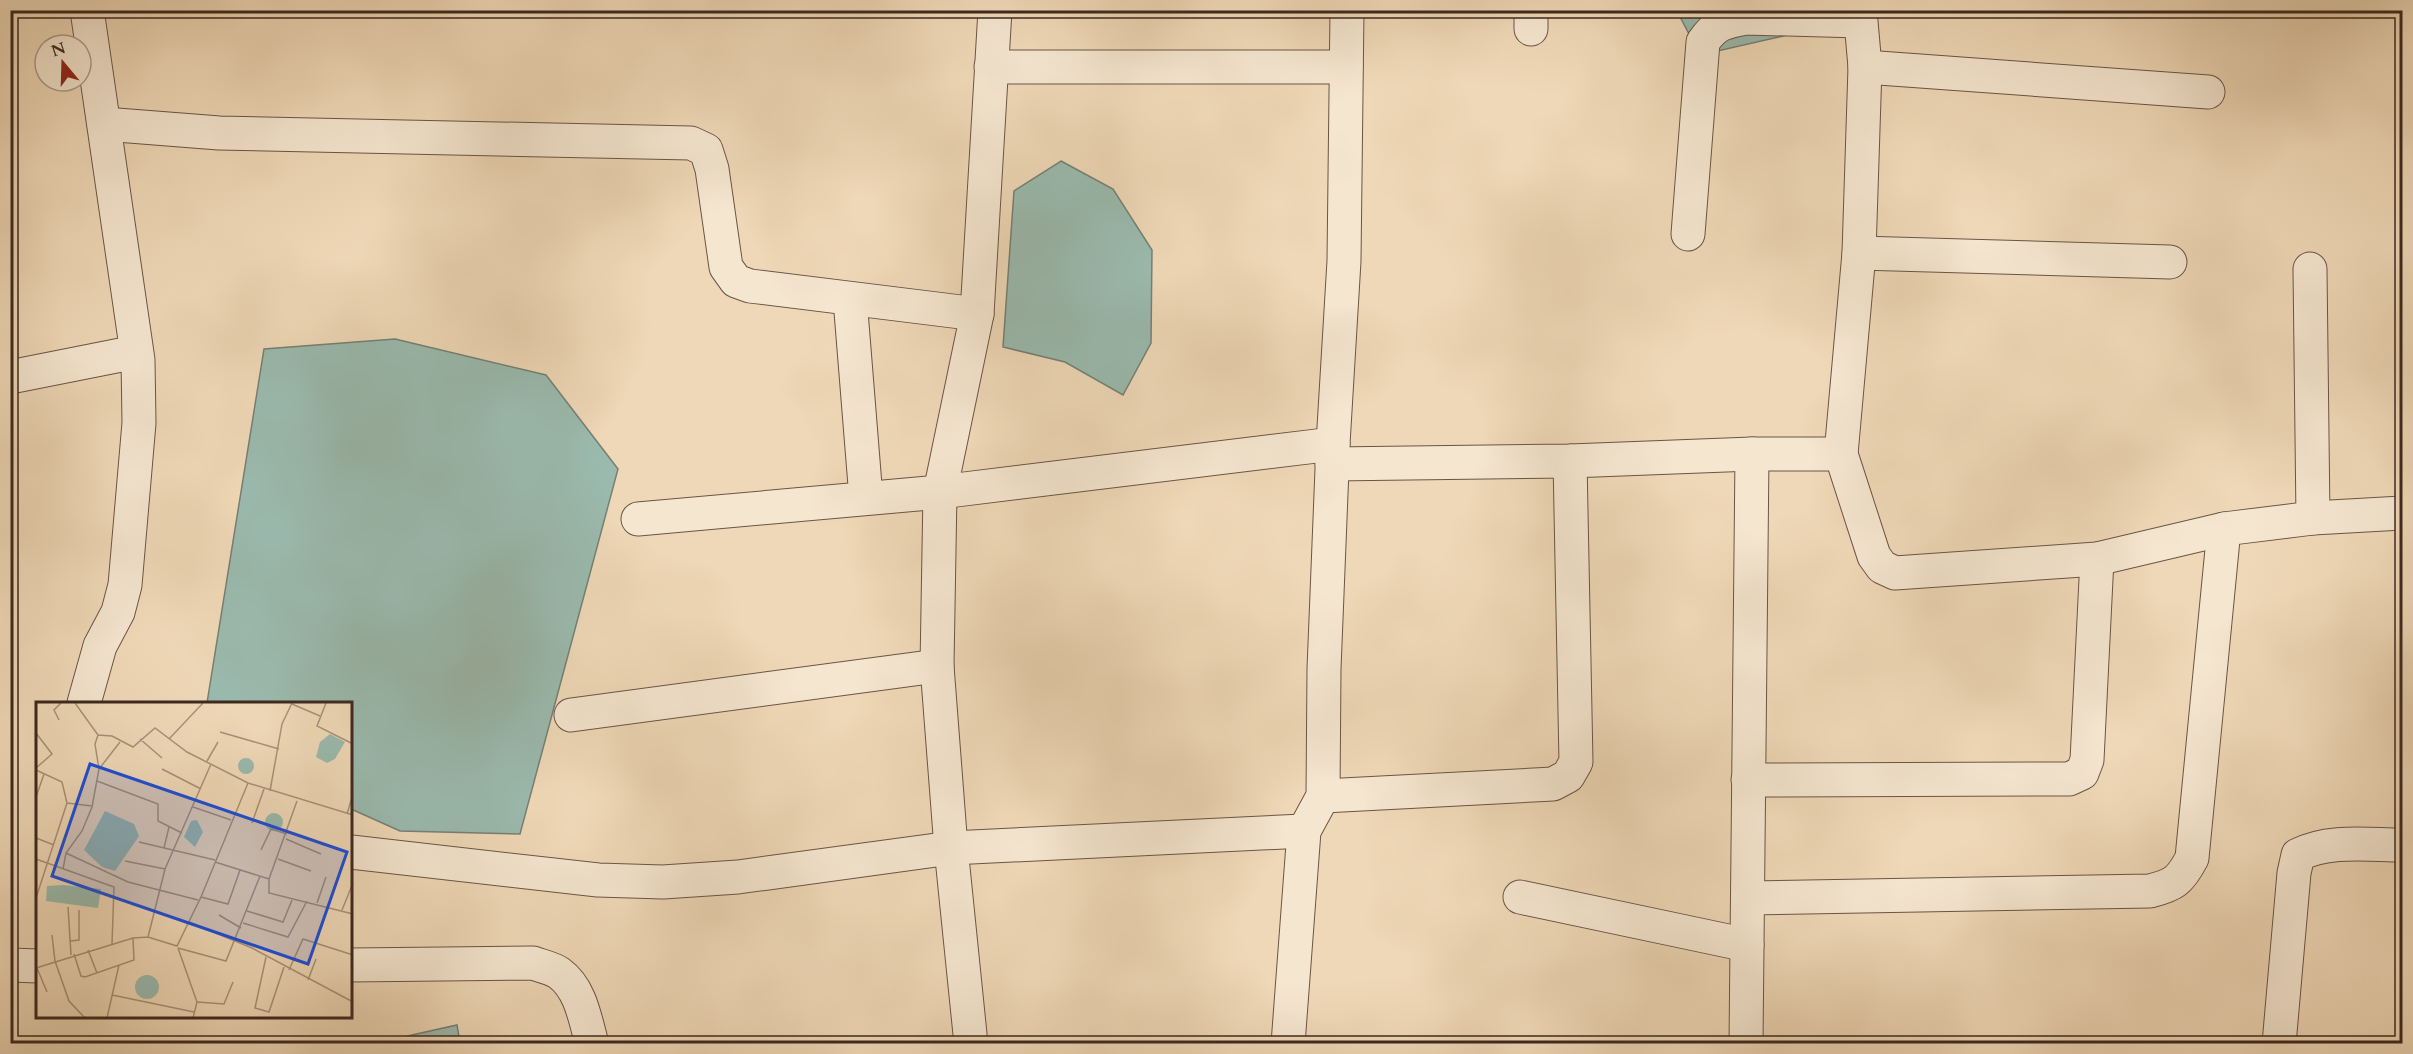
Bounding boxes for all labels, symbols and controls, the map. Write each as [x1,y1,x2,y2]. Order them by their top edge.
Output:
north arrow [33,33,93,93]
text: N [48,37,69,62]
inset map [36,702,352,1018]

